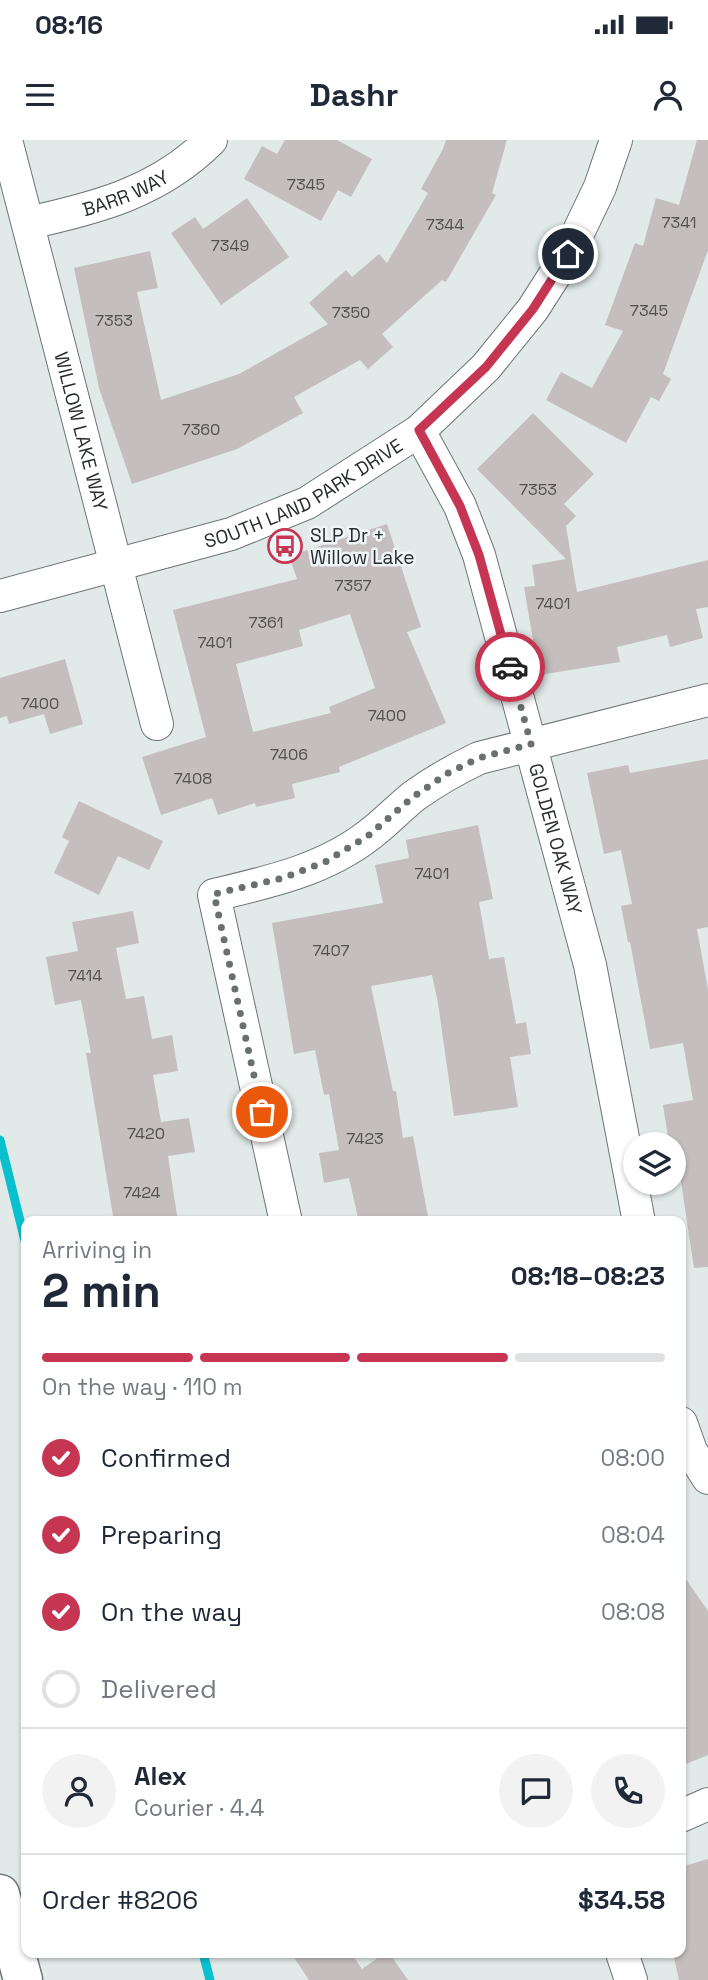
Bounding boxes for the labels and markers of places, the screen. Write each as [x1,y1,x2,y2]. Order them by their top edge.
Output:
pin [538,224,598,284]
place label: SLP Dr + Willow Lake [310,523,415,570]
bus stop icon: SLP Dr + Willow Lake [266,527,304,565]
pin [232,1082,292,1142]

